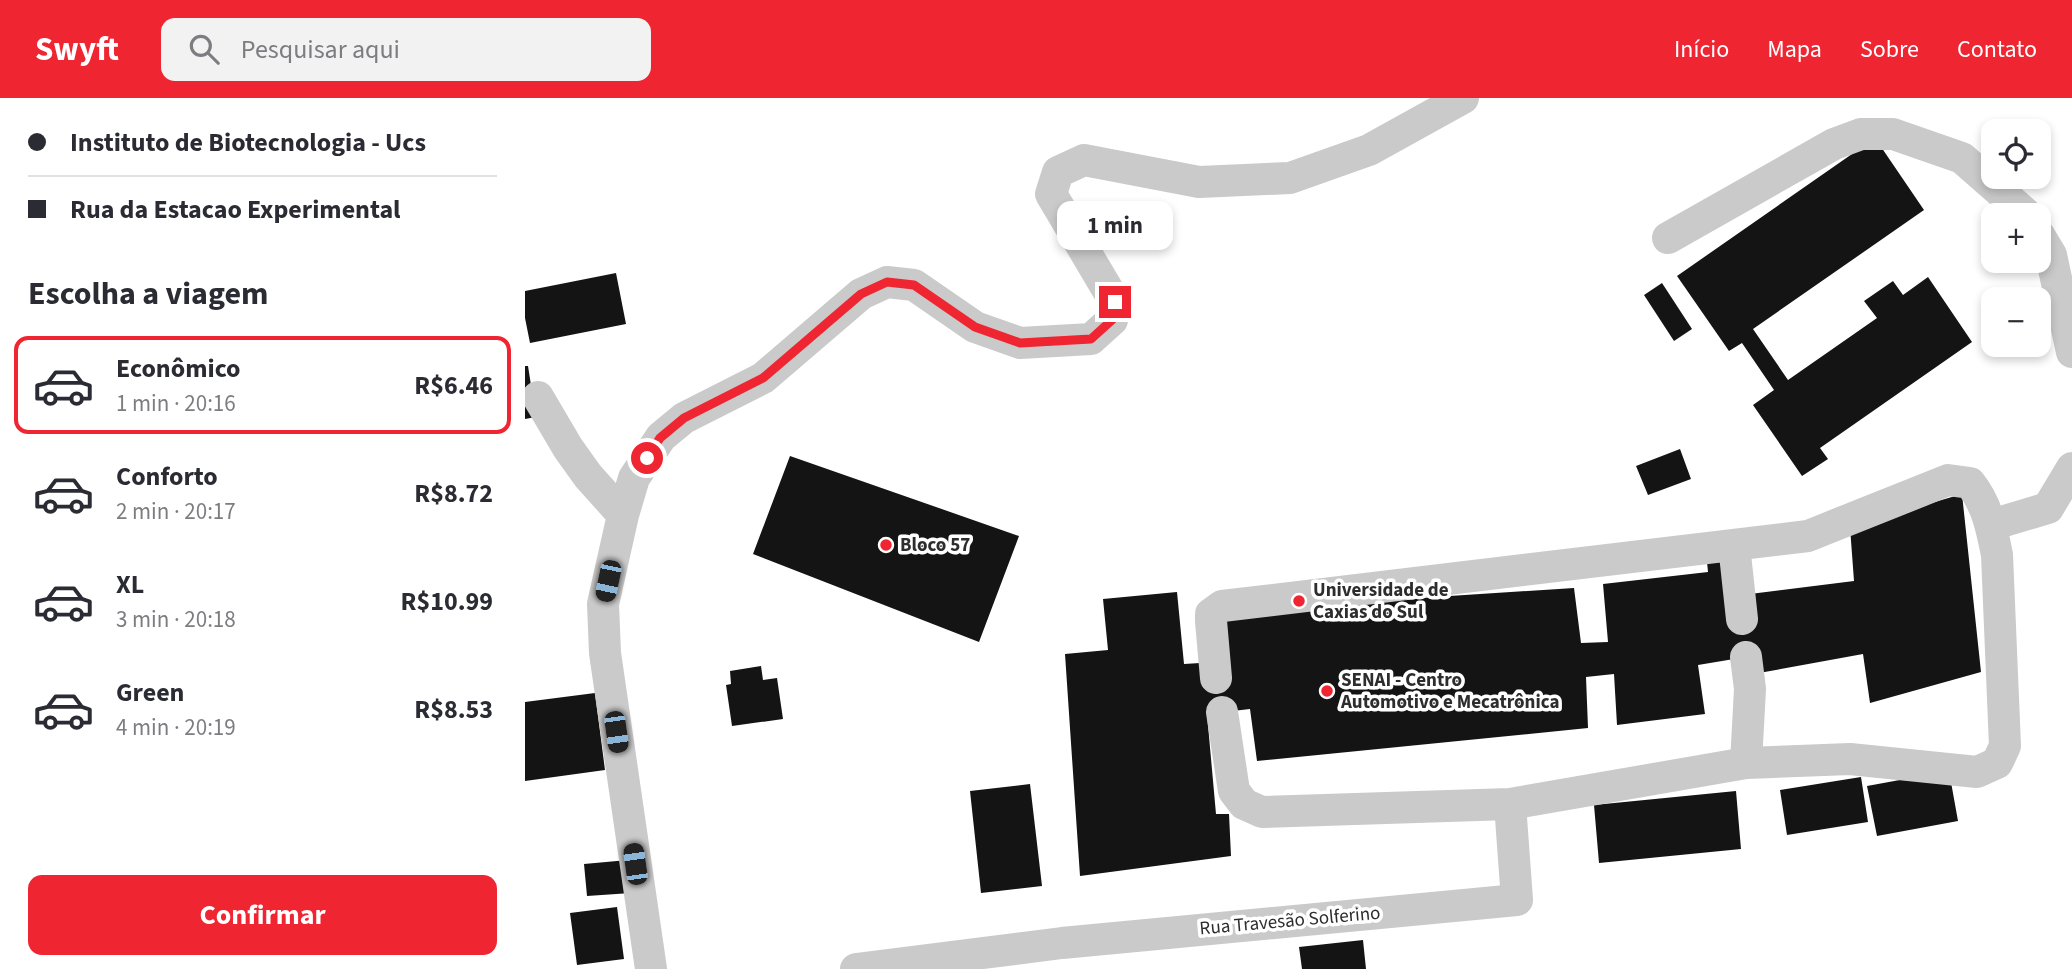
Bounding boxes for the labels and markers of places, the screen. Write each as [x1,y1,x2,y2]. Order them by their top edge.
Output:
place label: Bloco 57 [900,532,970,559]
marker: Bloco 57 [878,537,894,553]
place label: Universidade de Caxias do Sul [1313,577,1449,626]
marker: Universidade de Caxias do Sul [1291,593,1307,609]
place label: SENAI - Centro Automotivo e Mecatrônica [1340,667,1559,716]
marker: SENAI - Centro Automotivo e Mecatrônica [1319,683,1335,699]

